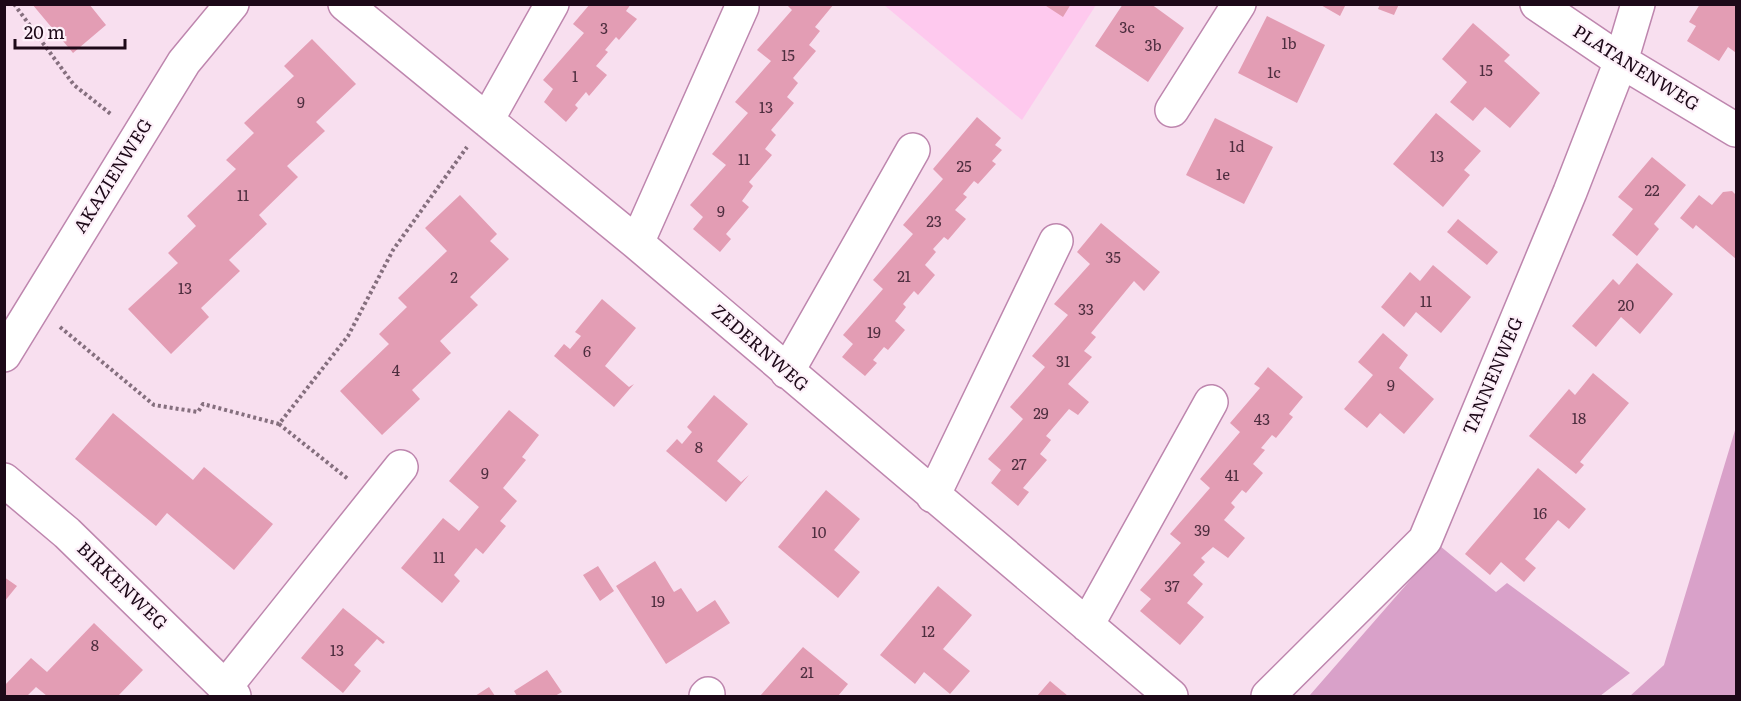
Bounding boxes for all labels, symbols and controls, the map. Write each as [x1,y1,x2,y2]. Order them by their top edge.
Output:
scale bar [15,12,124,50]
house number: 3c [1119,15,1135,38]
house number: 3 [600,16,608,39]
street label: PLATANENWEG [1568,17,1705,116]
text: 20 m [24,18,65,45]
house number: 1b [1281,31,1297,54]
house number: 3b [1144,33,1162,56]
house number: 15 [781,43,795,66]
house number: 15 [1479,58,1493,81]
house number: 1c [1267,60,1281,83]
house number: 1 [572,64,578,87]
house number: 9 [297,90,305,113]
house number: 13 [759,95,773,118]
street label: AKAZIENWEG [66,113,158,238]
house number: 1d [1229,134,1245,157]
house number: 13 [1430,144,1444,167]
house number: 11 [738,147,750,170]
house number: 25 [956,154,972,177]
house number: 1e [1216,162,1230,185]
house number: 22 [1644,178,1660,201]
house number: 11 [237,183,249,206]
house number: 9 [717,199,725,222]
house number: 23 [926,209,942,232]
house number: 35 [1105,245,1121,268]
house number: 21 [897,264,911,287]
house number: 2 [450,265,458,288]
house number: 13 [178,276,192,299]
house number: 11 [1420,289,1432,312]
house number: 20 [1618,293,1634,316]
street label: ZEDERNWEG [706,297,816,397]
house number: 33 [1078,297,1094,320]
street label: TANNENWEG [1455,312,1529,439]
house number: 19 [867,320,881,343]
house number: 6 [583,339,591,362]
house number: 31 [1056,349,1070,372]
house number: 4 [392,358,400,381]
house number: 9 [1387,373,1395,396]
house number: 29 [1033,401,1049,424]
house number: 18 [1572,406,1586,429]
house number: 43 [1254,407,1270,430]
house number: 8 [695,435,703,458]
house number: 27 [1011,452,1027,475]
house number: 9 [481,461,489,484]
house number: 41 [1225,463,1239,486]
house number: 16 [1533,501,1547,524]
house number: 39 [1194,518,1210,541]
house number: 10 [812,520,827,543]
street label: BIRKENWEG [72,535,175,635]
house number: 11 [433,545,445,568]
house number: 37 [1164,574,1180,597]
house number: 19 [651,589,665,612]
house number: 12 [921,619,935,642]
house number: 8 [91,633,99,656]
house number: 13 [330,638,344,661]
house number: 21 [800,660,814,683]

